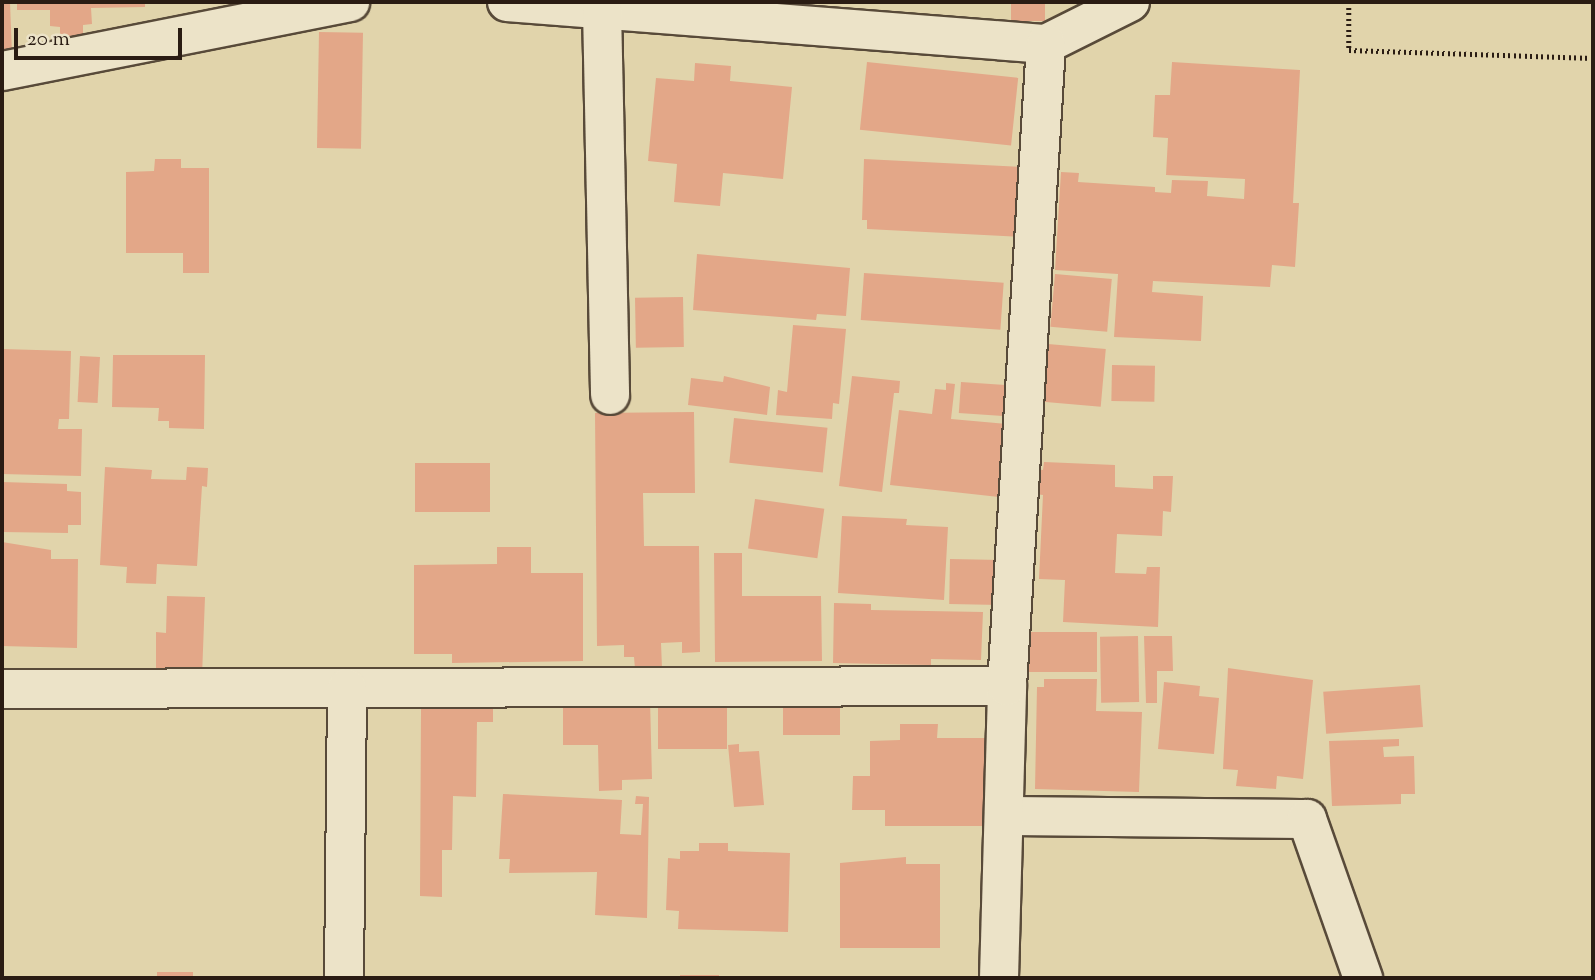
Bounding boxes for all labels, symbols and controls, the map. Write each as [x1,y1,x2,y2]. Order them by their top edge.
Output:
scale bar [18,14,186,58]
text: 20 m [27,25,70,55]

